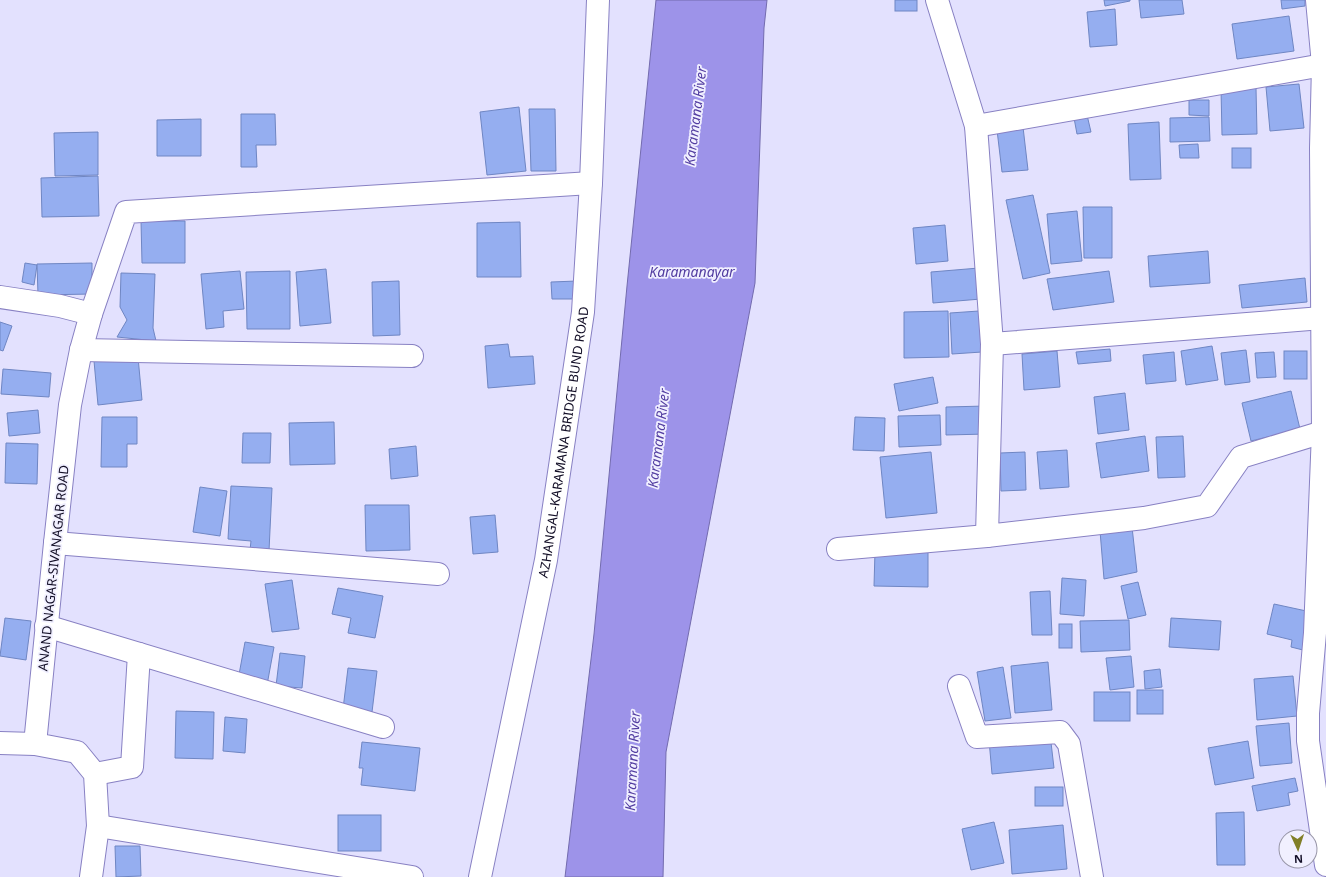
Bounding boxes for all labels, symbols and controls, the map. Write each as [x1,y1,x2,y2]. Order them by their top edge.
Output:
water label: Karamana River [679,65,711,167]
water label: Karamanayar [649,262,735,281]
street label: AZHANGAL-KARAMANA BRIDGE BUND ROAD [534,306,592,579]
water label: Karamana River [642,387,674,489]
street label: ANAND NAGAR-SIVANAGAR ROAD [33,464,73,672]
water label: Karamana River [620,710,644,811]
north arrow [1278,829,1318,869]
text: N [1294,852,1303,867]

